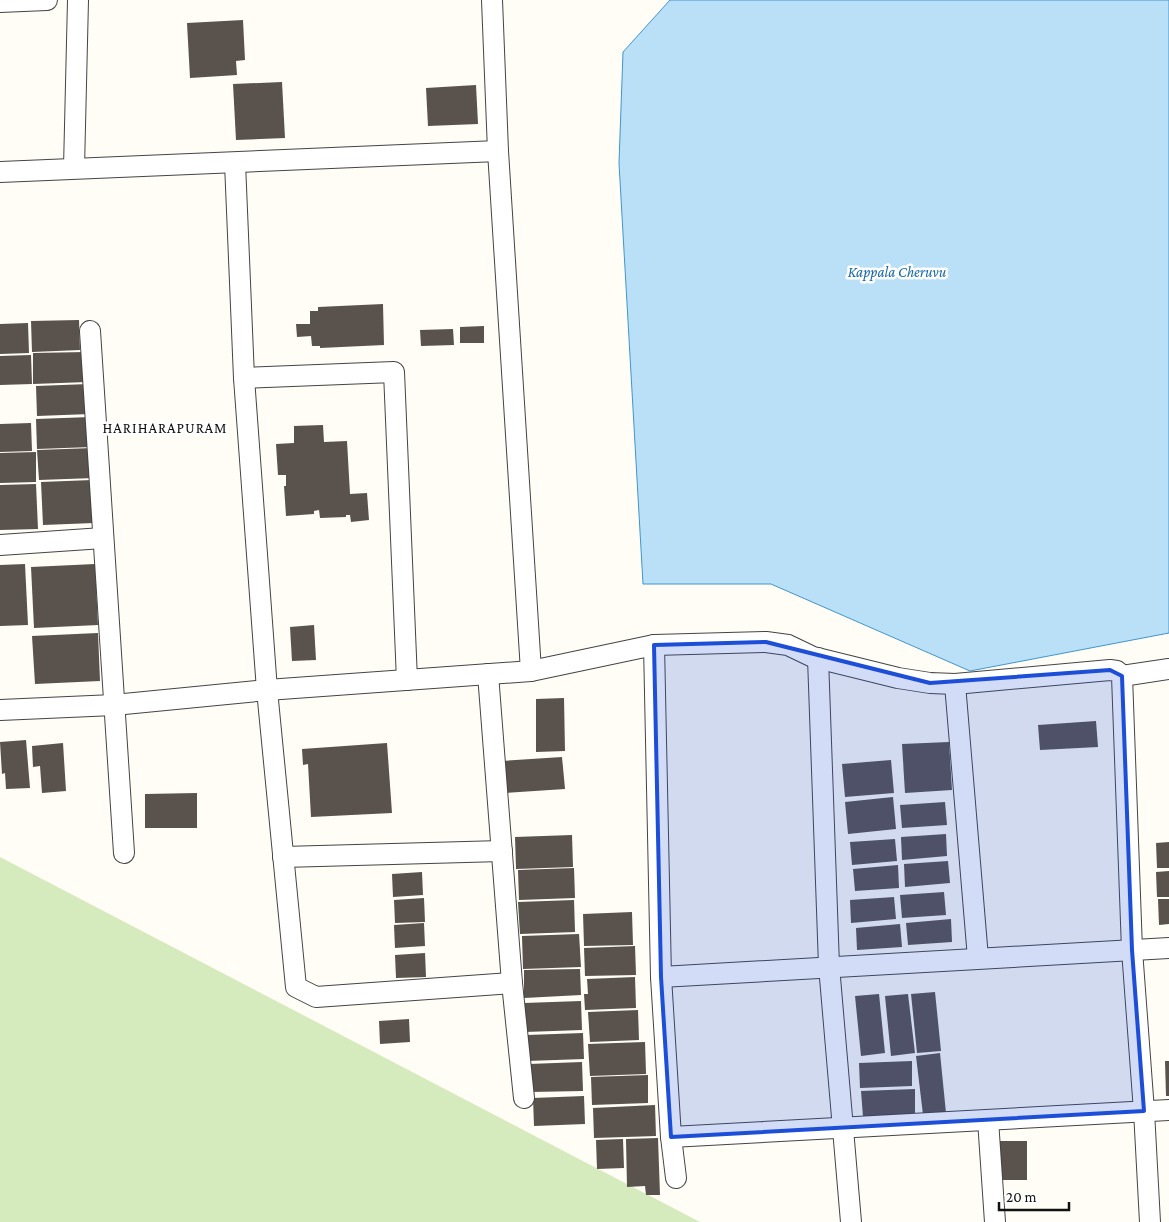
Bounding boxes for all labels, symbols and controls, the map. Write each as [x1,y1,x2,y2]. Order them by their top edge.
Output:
water label: Kappala Cheruvu [848,264,947,281]
district label: HARIHARAPURAM [102,420,228,436]
scale bar [999,1180,1069,1212]
text: 20 m [1006,1189,1037,1205]

